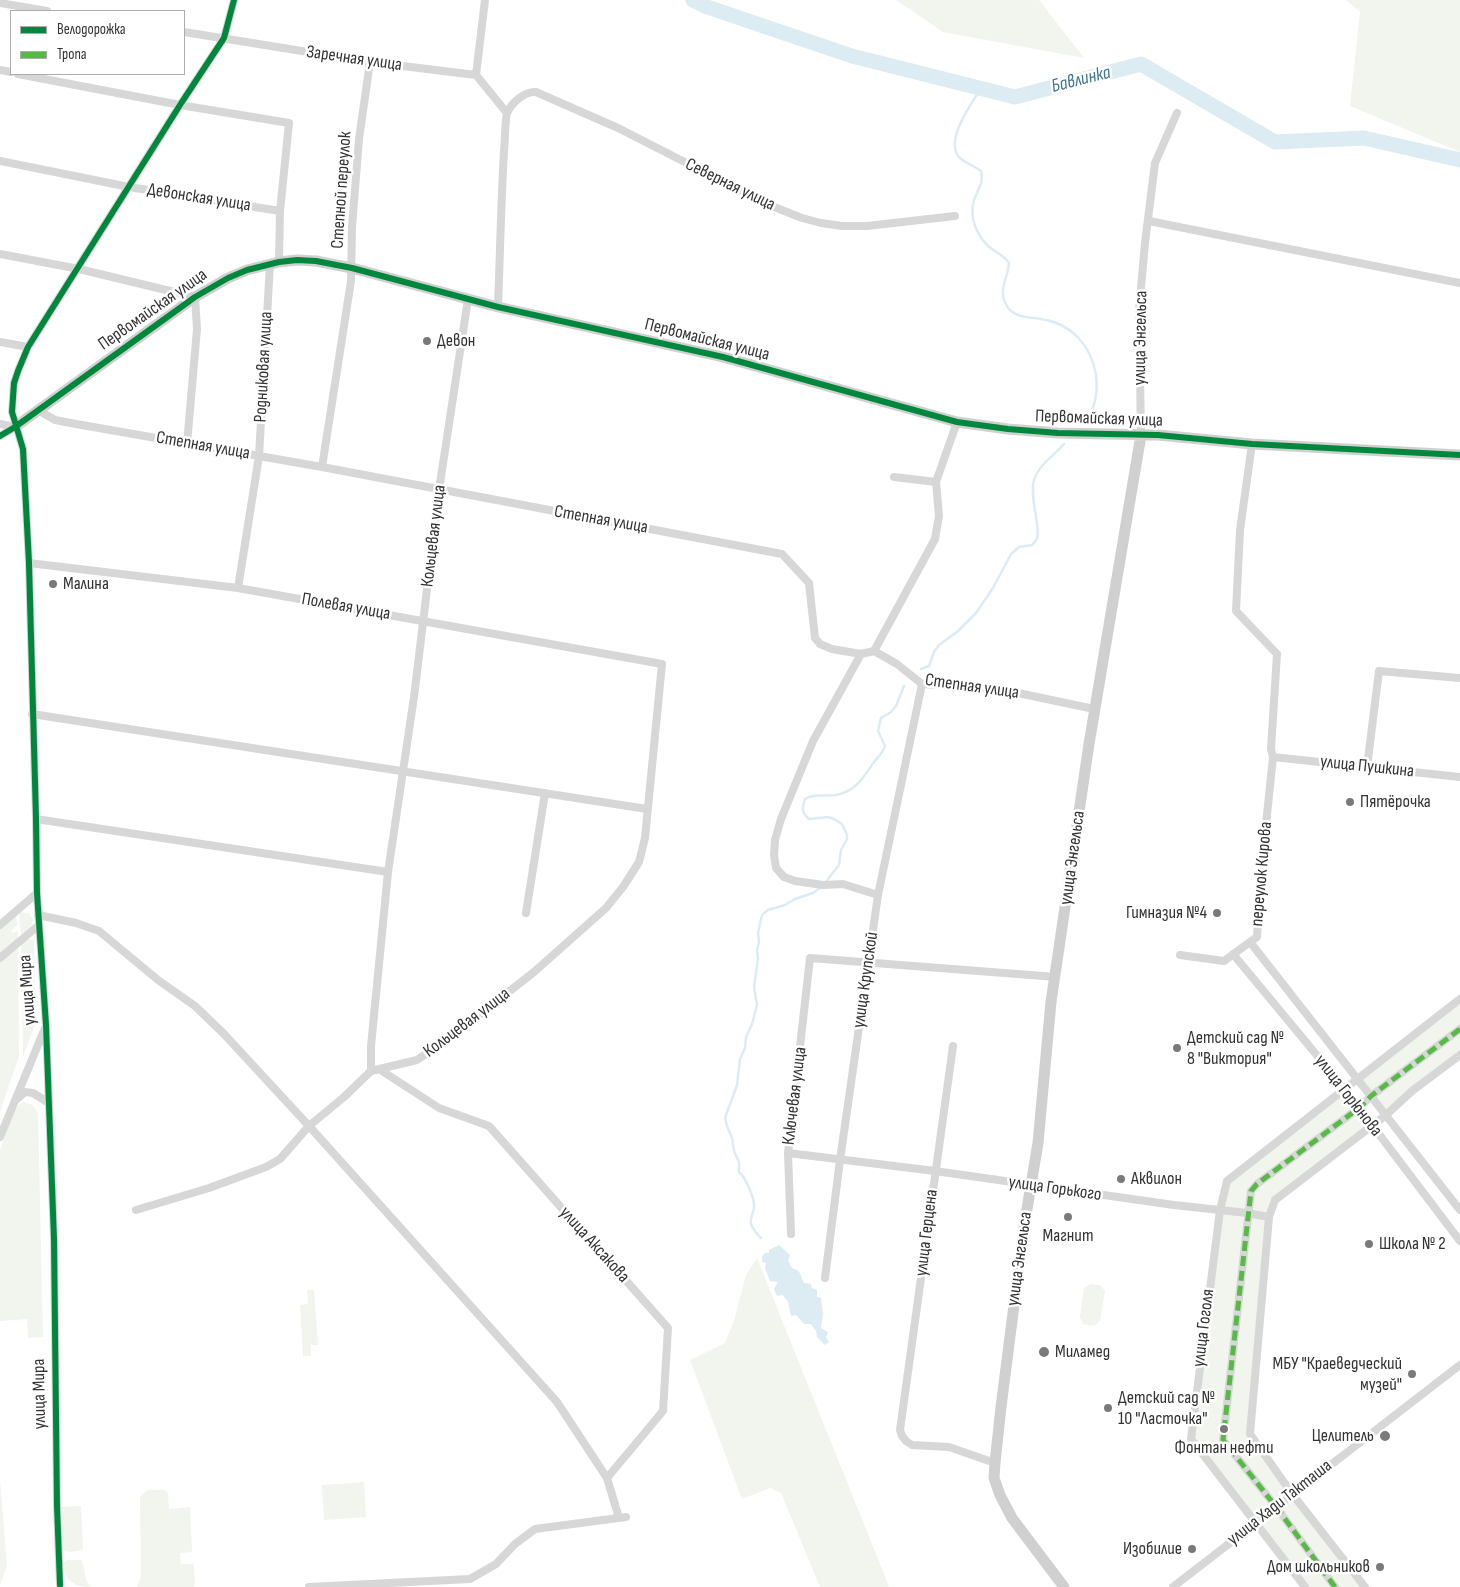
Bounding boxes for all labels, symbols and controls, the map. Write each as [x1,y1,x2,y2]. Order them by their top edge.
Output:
legend [10,10,185,75]
text: Велодорожка [57,20,126,39]
street label: Заречная улица [305,42,403,76]
text: Тропа [57,45,87,64]
water label: Бавлинка [1049,62,1113,98]
street label: Степной переулок [327,131,357,249]
street label: Северная улица [681,154,779,216]
street label: Девонская улица [146,179,252,217]
street label: Первомайская улица [94,264,212,356]
street label: улица Энгельса [1129,290,1153,386]
street label: Родниковая улица [250,311,278,423]
street label: Первомайская улица [642,314,772,366]
place label: Девон [437,330,475,352]
marker: Девон [421,335,433,347]
street label: Первомайская улица [1035,406,1163,432]
street label: Степная улица [155,427,251,465]
street label: Кольцевая улица [417,484,451,588]
street label: Степная улица [553,501,649,539]
place label: Малина [63,573,109,595]
marker: Малина [47,578,59,590]
street label: Полевая улица [300,589,392,625]
street label: Степная улица [924,670,1020,704]
street label: улица Пушкина [1319,751,1415,783]
place label: Пятёрочка [1360,791,1431,813]
marker: Пятёрочка [1344,796,1356,808]
street label: улица Энгельса [1056,810,1090,906]
street label: переулок Кирова [1247,821,1277,927]
place label: Гимназия №4 [1126,902,1207,924]
marker: Гимназия №4 [1211,907,1223,919]
street label: улица Крупской [849,931,883,1029]
street label: улица Мира [15,954,41,1026]
street label: Кольцевая улица [419,983,515,1063]
place label: Детский сад № 8 "Виктория" [1187,1027,1284,1070]
marker: Детский сад № 8 "Виктория" [1171,1042,1183,1054]
street label: Ключевая улица [778,1046,812,1146]
street label: улица Горюнова [1309,1051,1387,1141]
place label: Аквилон [1131,1168,1182,1190]
street label: улица Горького [1007,1172,1103,1206]
marker: Аквилон [1115,1173,1127,1185]
street label: улица Герцена [911,1188,943,1278]
street label: улица Аксакова [554,1203,634,1287]
street label: улица Энгельса [1003,1211,1037,1307]
marker: Магнит [1062,1211,1074,1223]
place label: Магнит [1043,1225,1093,1247]
place label: Школа № 2 [1379,1233,1446,1255]
marker: Школа № 2 [1363,1238,1375,1250]
street label: улица Гоголя [1189,1288,1219,1368]
place label: Миламед [1055,1341,1110,1363]
marker: Миламед [1037,1345,1051,1359]
place label: МБУ "Краеведческий музей" [1272,1353,1402,1396]
street label: улица Мира [29,1359,51,1429]
marker: МБУ "Краеведческий музей" [1406,1368,1418,1380]
place label: Детский сад № 10 "Ласточка" [1118,1387,1215,1430]
marker: Детский сад № 10 "Ласточка" [1102,1402,1114,1414]
marker: Фонтан нефти [1218,1423,1230,1435]
place label: Целитель [1312,1425,1374,1447]
marker: Целитель [1378,1429,1392,1443]
place label: Фонтан нефти [1175,1437,1273,1459]
street label: улица Хади Такташа [1223,1455,1337,1551]
place label: Изобилие [1123,1538,1182,1560]
marker: Изобилие [1186,1543,1198,1555]
place label: Дом школьников [1267,1556,1370,1578]
marker: Дом школьников [1374,1561,1386,1573]

